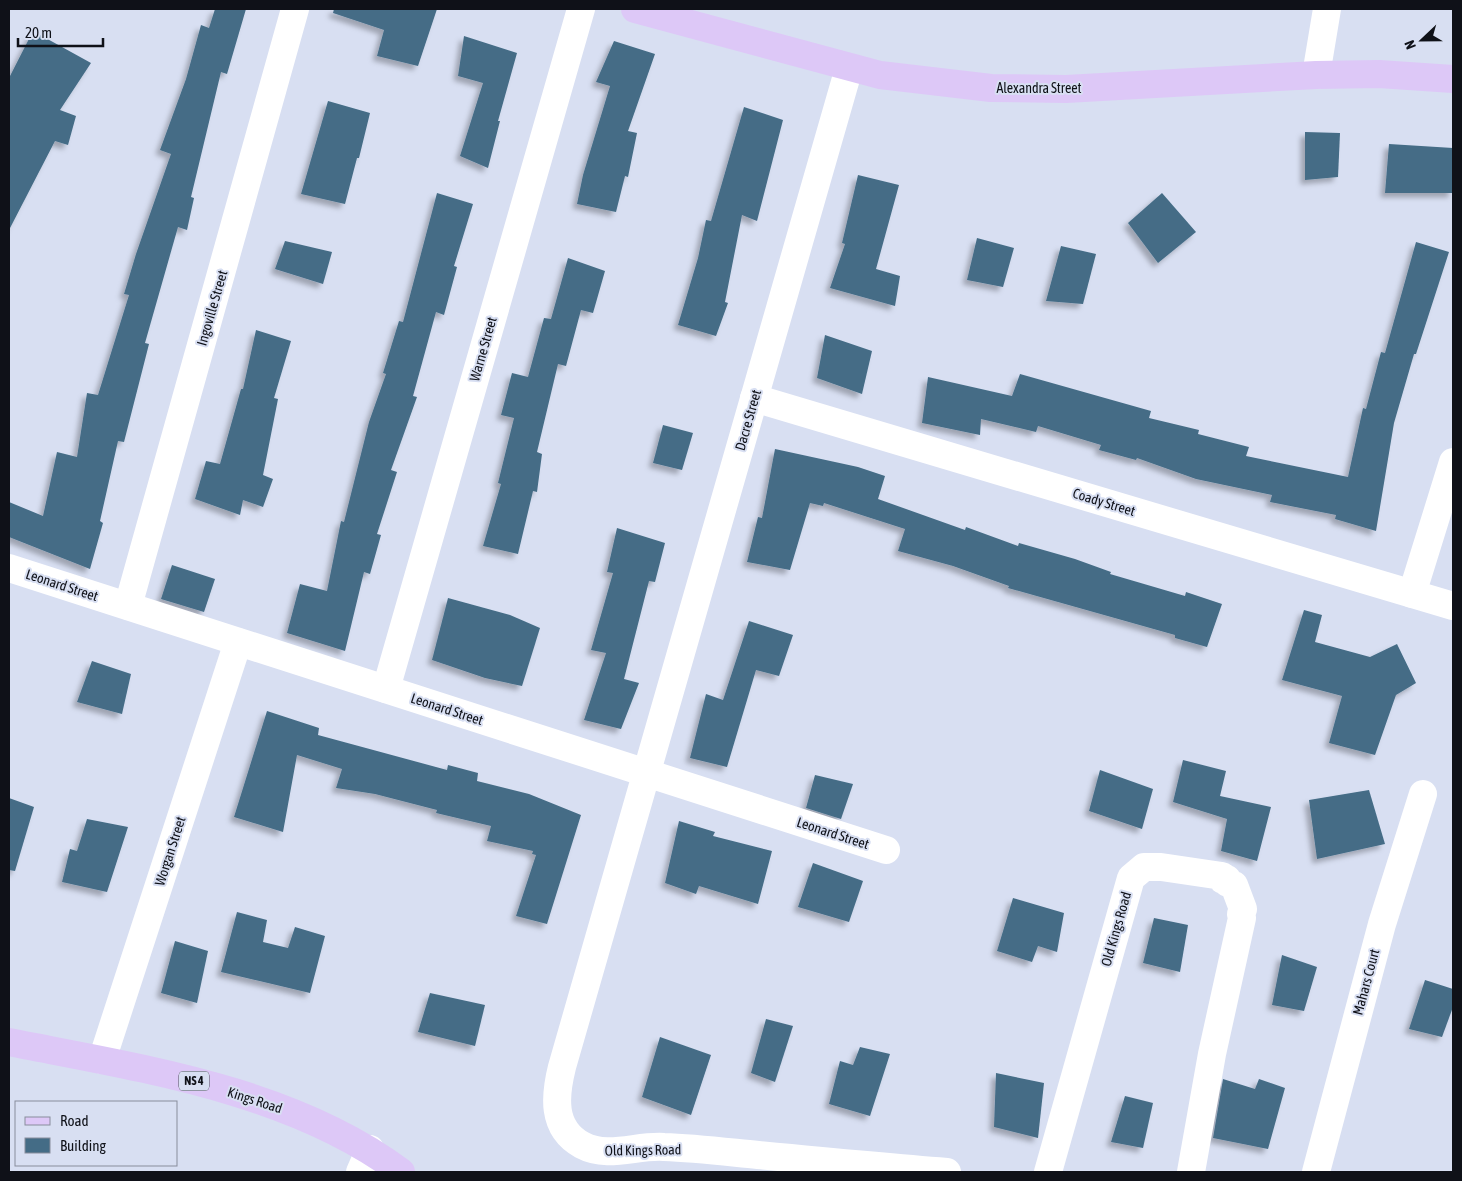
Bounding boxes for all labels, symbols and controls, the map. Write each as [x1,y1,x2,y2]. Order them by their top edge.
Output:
scale bar [18,15,102,47]
north arrow [1397,15,1447,65]
text: 20 m [25,24,52,41]
text: N [1401,38,1419,52]
street label: Alexandra Street [996,80,1082,96]
street label: Ingoville Street [194,268,230,348]
street label: Warne Street [466,315,500,383]
street label: Dacre Street [732,388,764,452]
street label: Coady Street [1071,485,1137,519]
street label: Leonard Street [24,566,100,604]
street label: Leonard Street [409,690,485,728]
street label: Worgan Street [151,814,189,888]
street label: Leonard Street [795,814,871,852]
street label: Old Kings Road [1098,890,1134,968]
street label: Mahars Court [1349,947,1383,1017]
road number: NS 4 [179,1072,209,1090]
street label: Kings Road [226,1084,284,1116]
legend [15,1101,178,1166]
text: Road [60,1112,89,1129]
text: Building [60,1137,106,1154]
street label: Old Kings Road [604,1141,682,1159]

